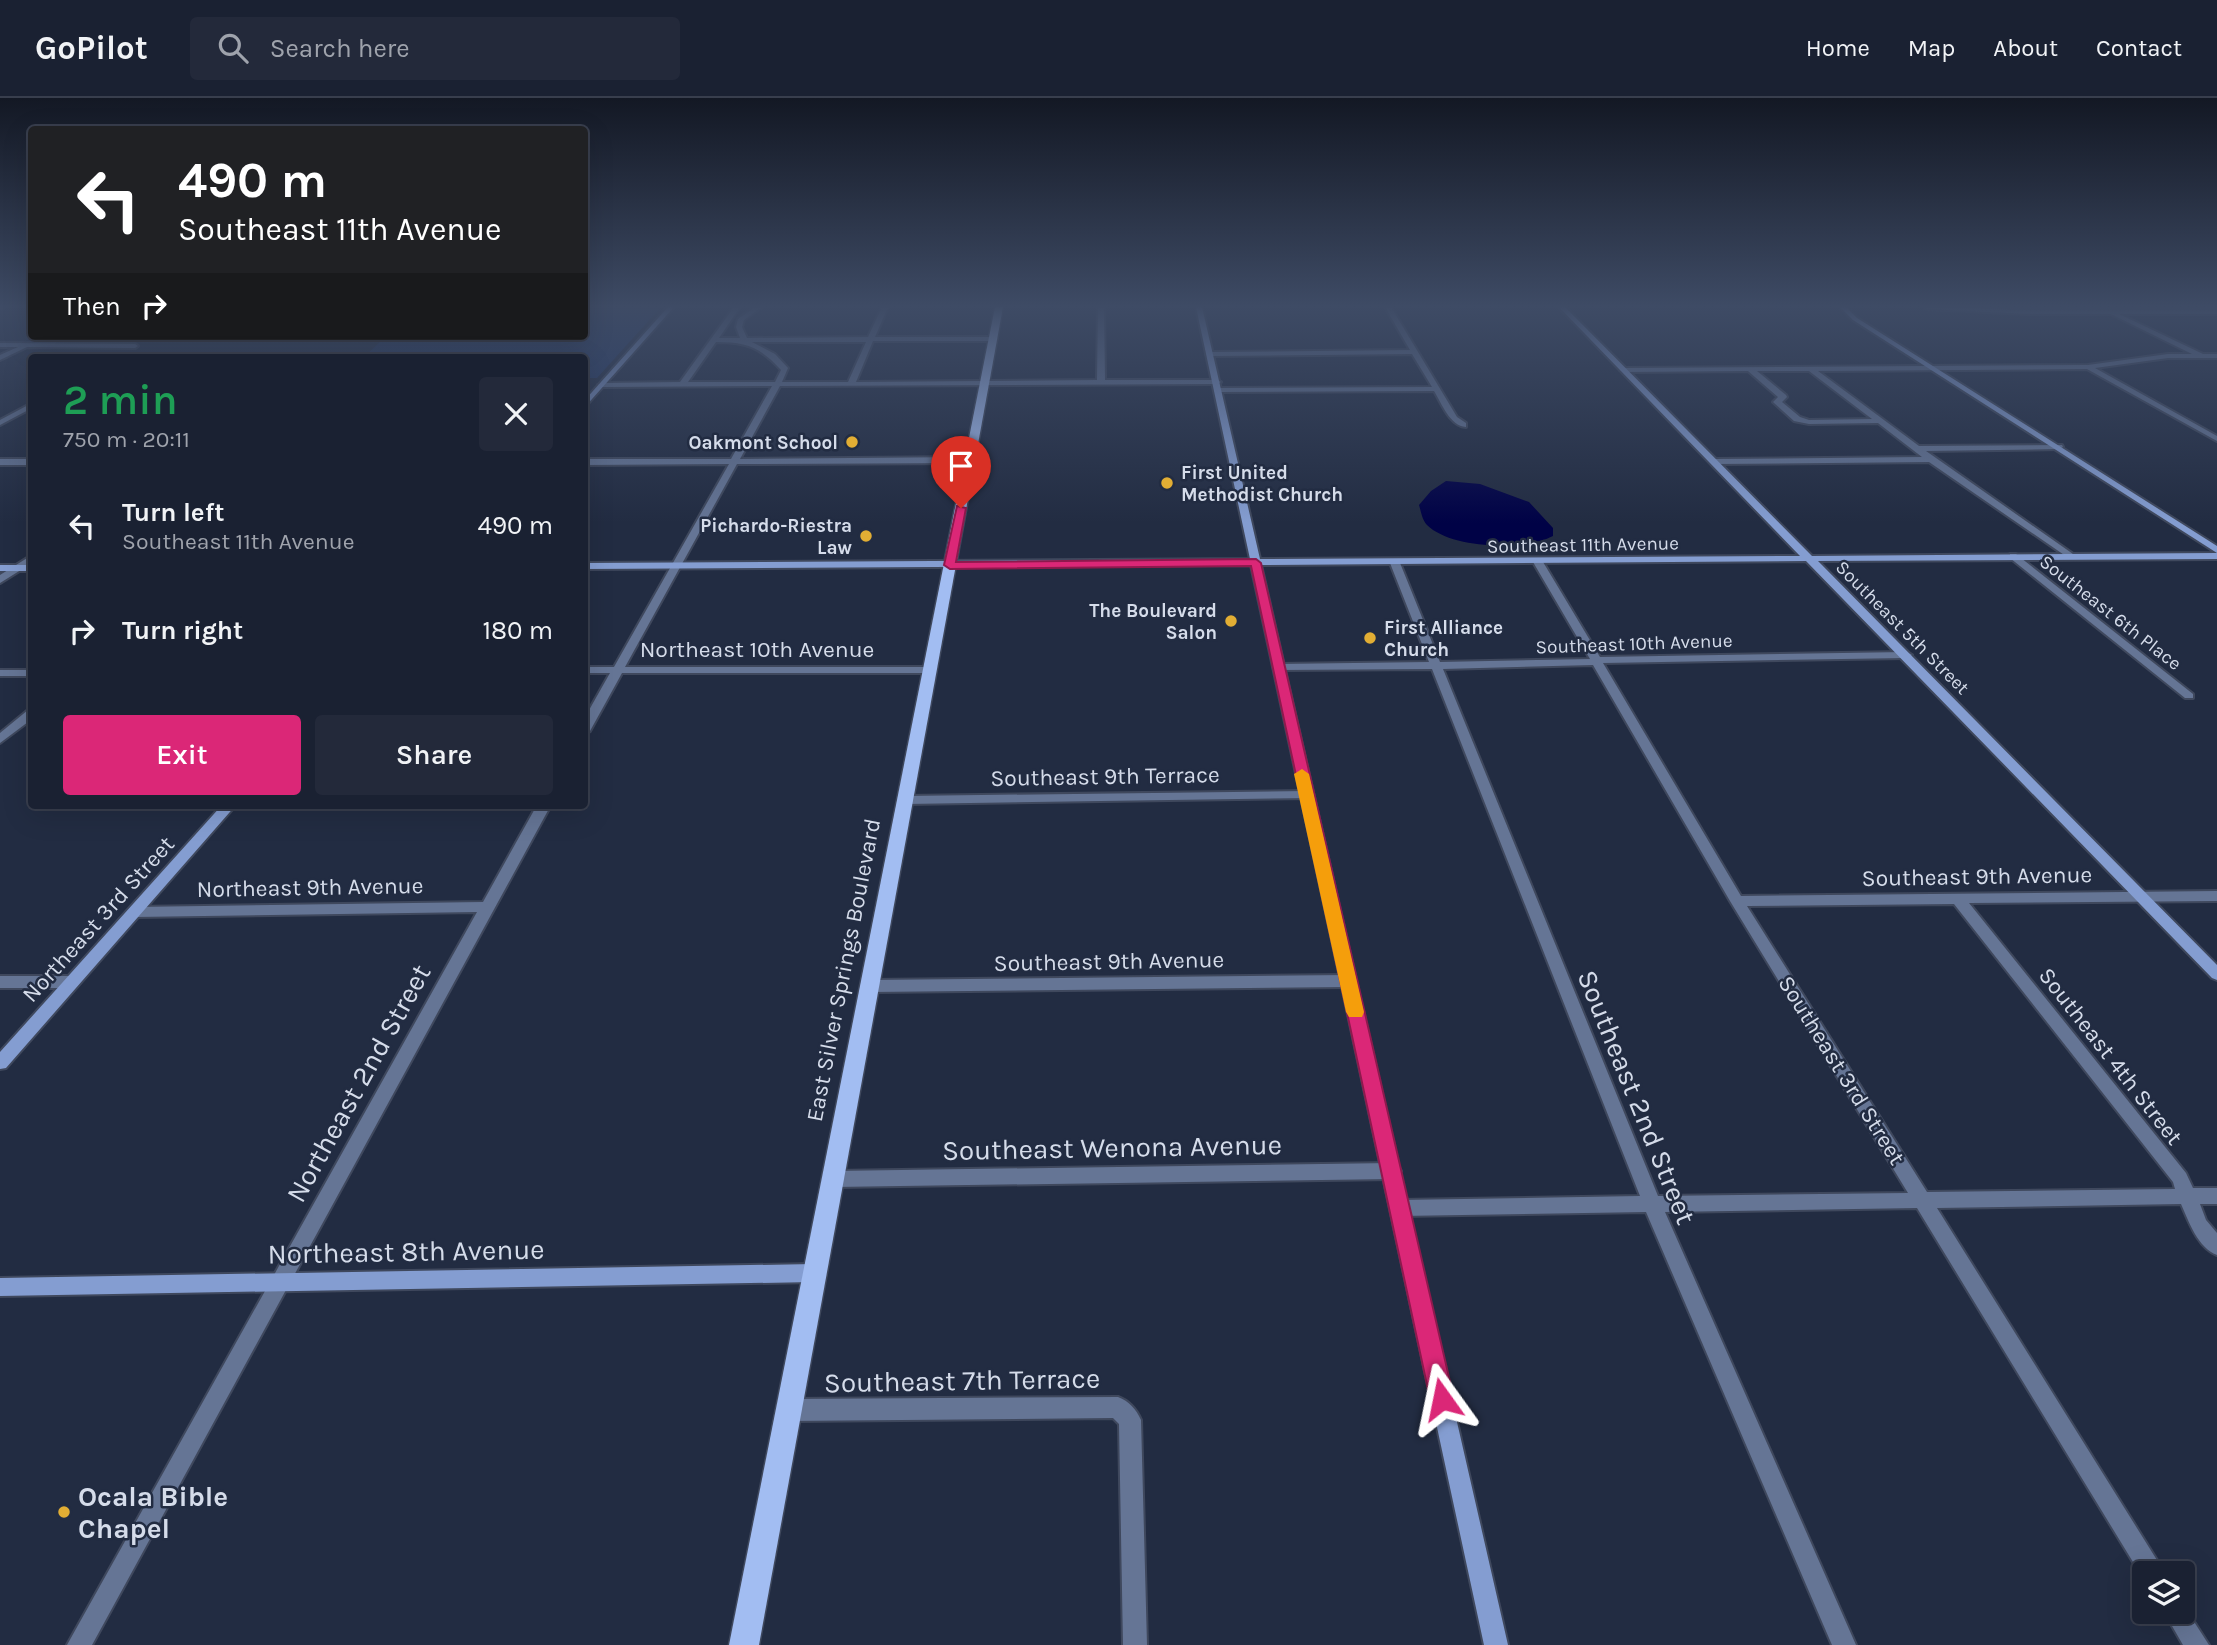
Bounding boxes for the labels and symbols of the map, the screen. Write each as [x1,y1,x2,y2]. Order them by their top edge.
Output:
place label: Oakmont School [688,432,838,454]
marker: Oakmont School [844,434,860,450]
pin [931,436,991,508]
place label: First United Methodist Church [1181,462,1343,506]
marker: First United Methodist Church [1159,475,1175,491]
place label: Pichardo-Riestra Law [700,515,853,559]
marker: Pichardo-Riestra Law [858,528,874,544]
street label: Southeast 11th Avenue [1487,532,1679,558]
street label: Southeast 6th Place [2035,551,2186,675]
street label: Southeast 5th Street [1831,556,1974,699]
place label: The Boulevard Salon [1089,600,1217,644]
marker: The Boulevard Salon [1223,613,1239,629]
place label: First Alliance Church [1384,617,1503,661]
marker: First Alliance Church [1362,630,1378,646]
street label: Southeast 10th Avenue [1535,630,1733,658]
street label: Northeast 10th Avenue [640,636,874,663]
street label: Southeast 9th Terrace [990,761,1220,792]
street label: East Silver Springs Boulevard [801,816,886,1124]
street label: Northeast 3rd Street [17,831,180,1008]
street label: Southeast 9th Avenue [1861,861,2093,892]
street label: Northeast 9th Avenue [196,872,424,903]
street label: Southeast 9th Avenue [993,946,1225,977]
street label: Northeast 2nd Street [279,959,438,1208]
street label: Southeast 4th Street [2033,962,2188,1151]
street label: Southeast 2nd Street [1570,965,1703,1229]
street label: Southeast 3rd Street [1772,971,1911,1170]
street label: Southeast Wenona Avenue [942,1128,1282,1167]
street label: Northeast 8th Avenue [267,1233,545,1270]
street label: Southeast 7th Terrace [824,1362,1100,1399]
position arrow [1405,1362,1479,1436]
place label: Ocala Bible Chapel [78,1480,228,1545]
marker: Ocala Bible Chapel [56,1504,72,1520]

